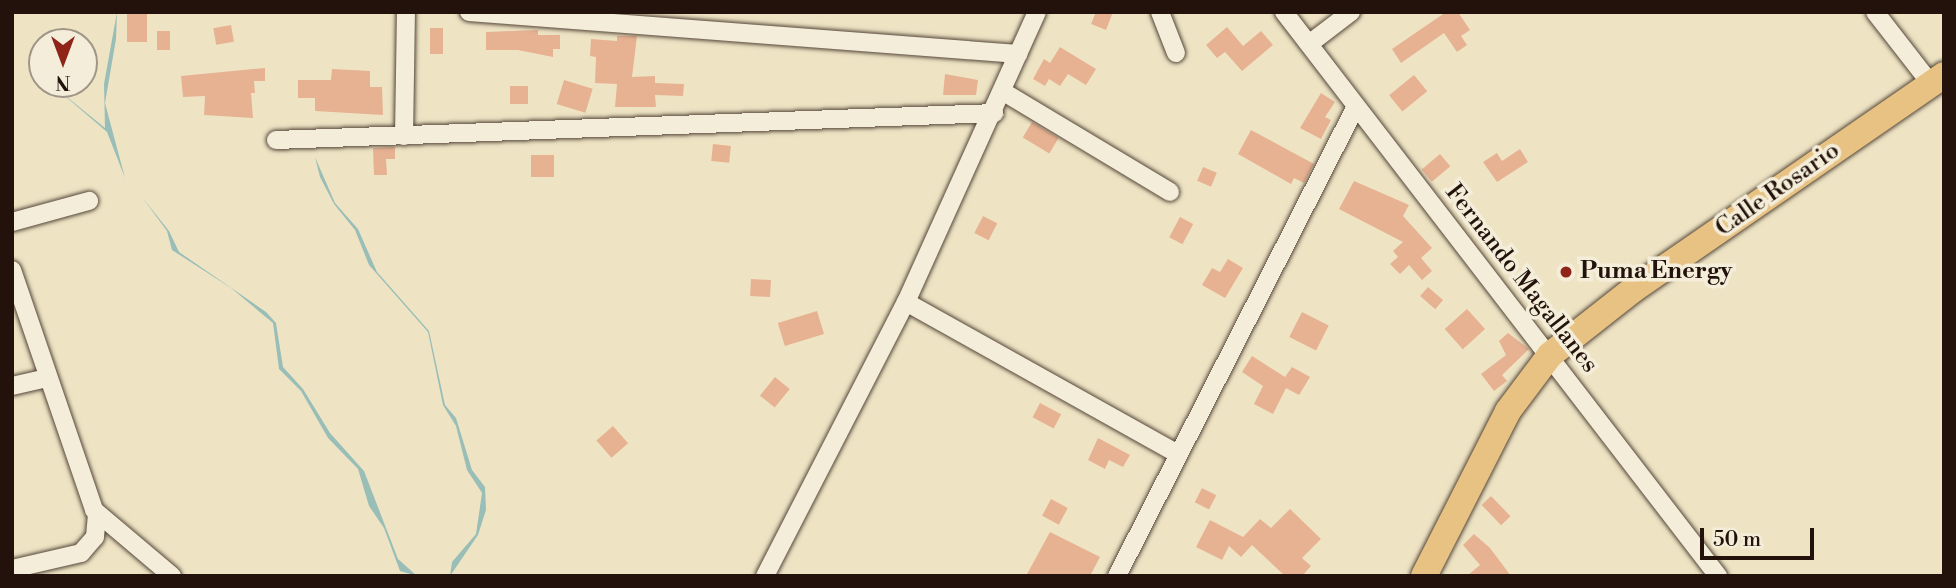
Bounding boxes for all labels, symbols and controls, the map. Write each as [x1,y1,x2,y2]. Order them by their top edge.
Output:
north arrow [28,28,98,98]
text: N [55,70,71,94]
street label: Calle Rosario [1710,137,1846,243]
street label: Fernando Magallanes [1439,179,1603,379]
place label: Puma Energy [1580,258,1732,286]
marker: Puma Energy [1558,264,1574,280]
scale bar [1704,514,1818,558]
text: 50 m [1713,527,1761,553]

